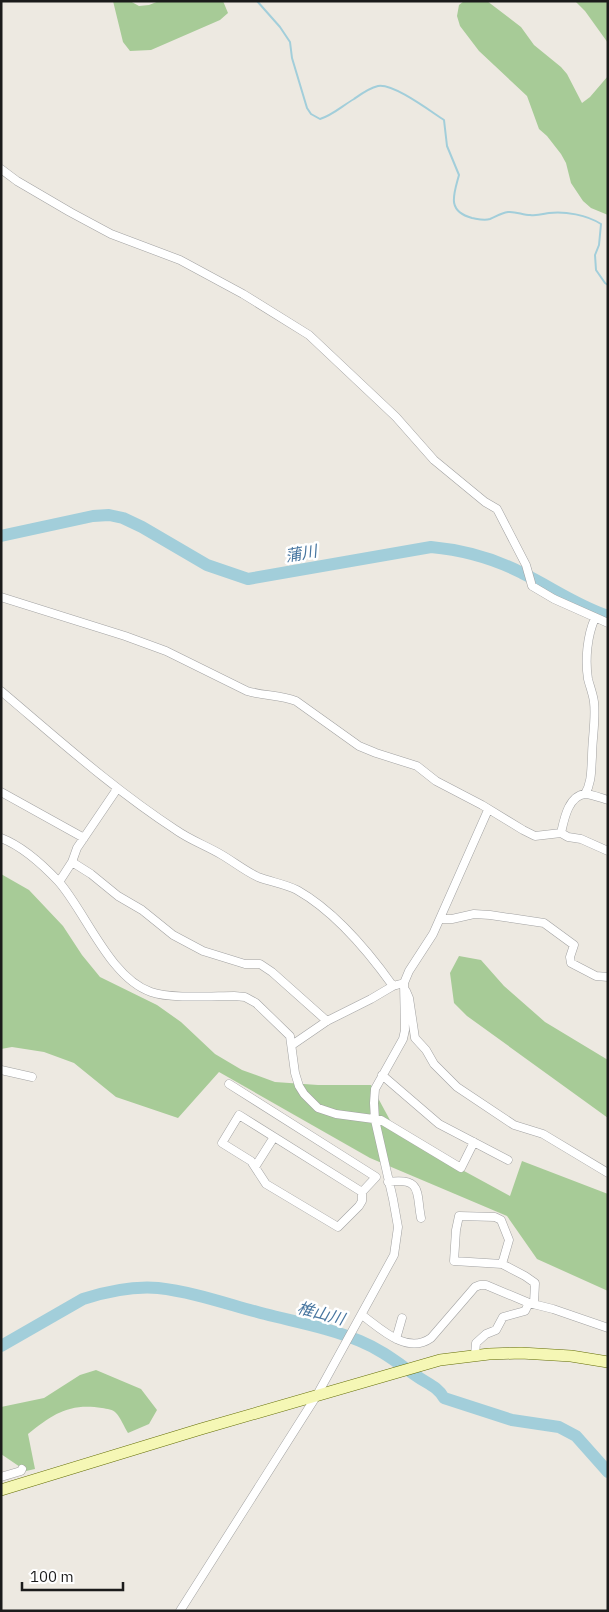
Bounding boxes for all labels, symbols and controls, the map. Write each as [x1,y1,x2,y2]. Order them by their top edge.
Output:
water label: 蒲川 [283,540,320,566]
water label: 椎山川 [295,1297,349,1329]
scale bar [22,1560,124,1592]
text: 100 m [30,1567,74,1586]

